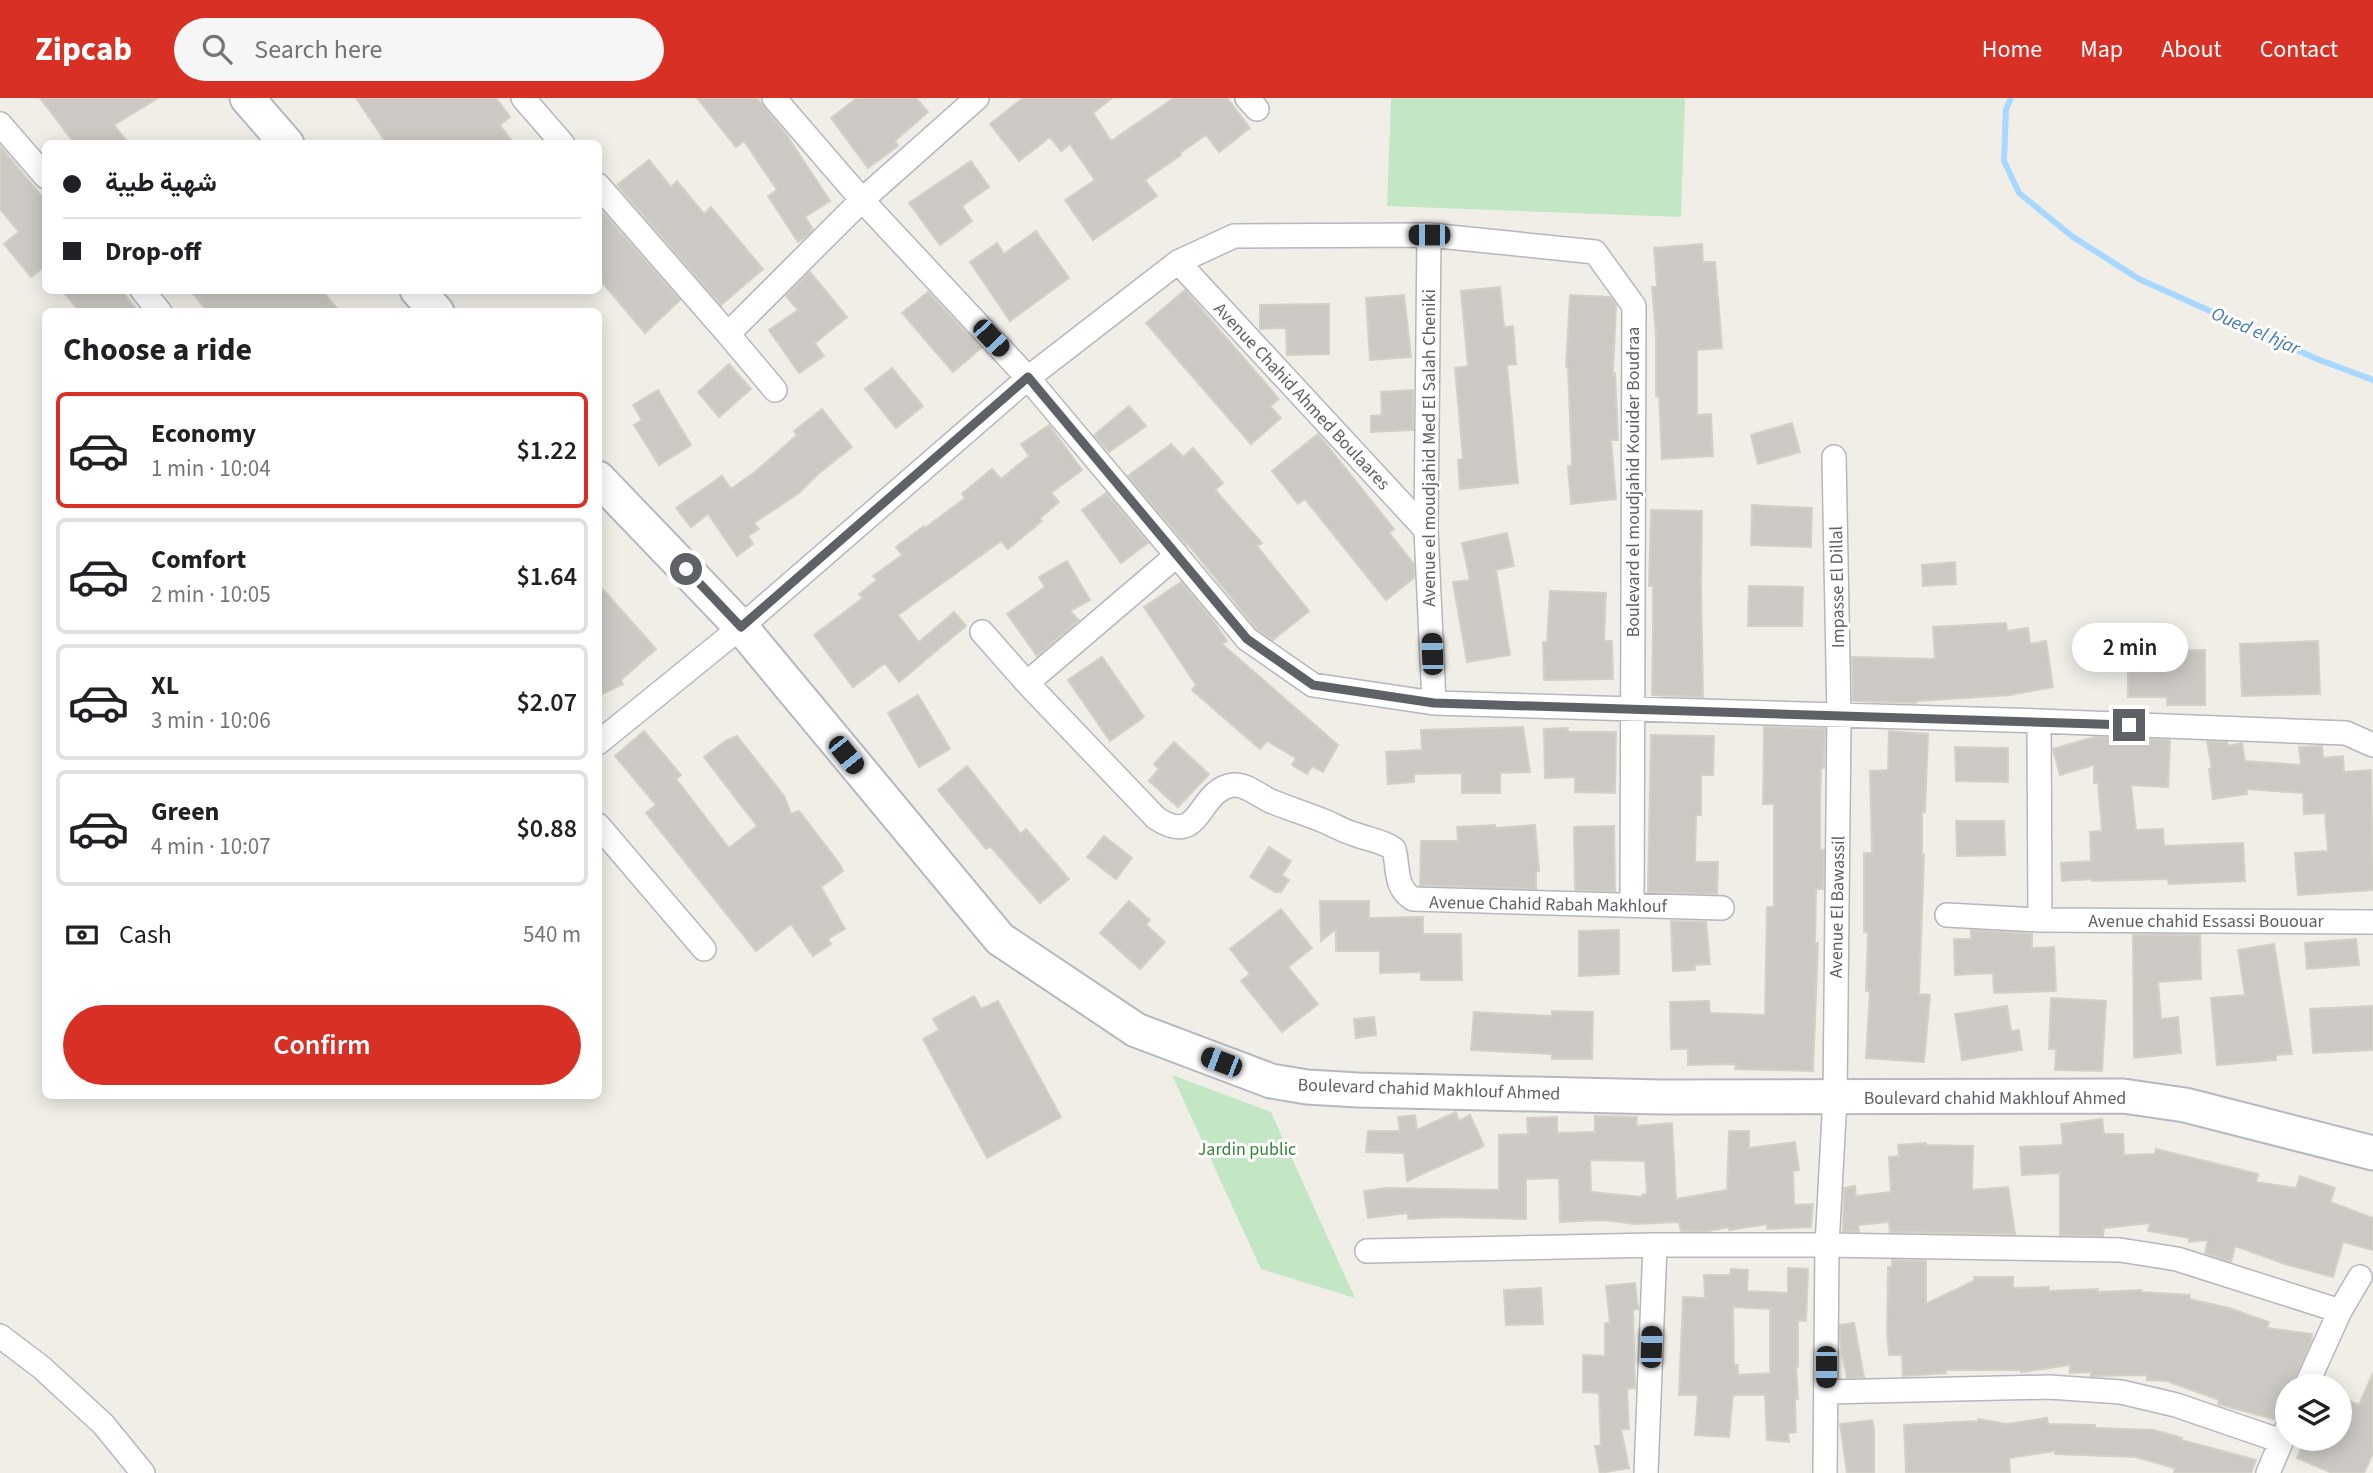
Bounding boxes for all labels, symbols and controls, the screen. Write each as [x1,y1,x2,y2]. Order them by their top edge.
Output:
search box [174,18,664,81]
text: Zipcab [35,26,132,73]
icon: search [198,30,236,68]
text: Search here [254,31,382,68]
text: Home [1982,32,2042,67]
text: Map [2080,32,2123,67]
text: About [2161,32,2222,67]
text: Contact [2260,32,2338,67]
text: شهية طيبة [105,164,217,201]
car [1409,225,1451,246]
text: Drop-off [105,233,201,270]
street label: Avenue el moudjahid Med El Salah Cheniki [1417,289,1442,607]
street label: Avenue Chahid Ahmed Boulaares [1208,297,1395,496]
water label: Oued el hjar [2207,301,2305,363]
car [969,315,1014,361]
text: Choose a ride [63,327,252,373]
street label: Boulevard el moudjahid Kouider Boudraa [1621,327,1646,637]
text: Economy [151,415,256,452]
icon: car [67,419,130,482]
text: $1.22 [516,432,577,469]
text: 1 min · 10:04 [151,452,271,485]
street label: Impasse El Dillal [1824,526,1851,648]
text: Comfort [151,541,246,578]
icon: car [67,545,130,608]
route start [670,553,702,585]
text: $1.64 [516,558,577,595]
text: 2 min · 10:05 [151,578,271,611]
callout: 2 min [2071,624,2187,672]
text: 2 min [2103,631,2157,664]
car [1421,633,1444,675]
text: XL [151,667,179,704]
icon: car [67,671,130,734]
text: $2.07 [516,684,577,721]
text: 3 min · 10:06 [151,704,271,737]
route end [2113,709,2145,741]
car [825,732,868,778]
text: Green [151,793,219,830]
icon: car [67,797,130,860]
text: $0.88 [516,810,577,847]
text: 4 min · 10:07 [151,830,271,863]
street label: Avenue El Bawassil [1824,836,1851,978]
street label: Avenue Chahid Rabah Makhlouf [1429,890,1668,919]
street label: Avenue chahid Essassi Bououar [2088,909,2325,934]
icon: cash [63,916,101,954]
text: Cash [119,916,172,953]
text: 540 m [523,918,581,951]
button: Confirm [63,1005,581,1085]
car [1198,1045,1245,1079]
street label: Boulevard chahid Makhlouf Ahmed [1297,1072,1561,1107]
street label: Boulevard chahid Makhlouf Ahmed [1864,1086,2126,1111]
park label: Jardin public [1198,1137,1296,1162]
car [1640,1326,1663,1368]
car [1816,1346,1837,1388]
map controls [2275,1374,2352,1451]
button: layers [2275,1374,2352,1451]

